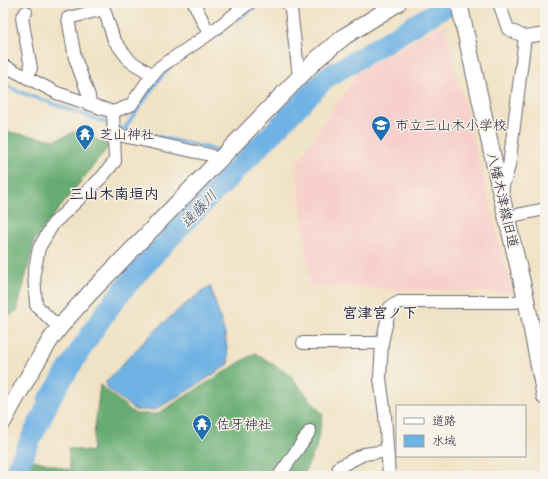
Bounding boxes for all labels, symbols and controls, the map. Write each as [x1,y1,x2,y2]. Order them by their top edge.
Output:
place label: 市立三山木小学校 [395,113,507,138]
school or university icon: 市立三山木小学校 [370,114,392,142]
place label: 芝山神社 [99,122,155,147]
temple icon: 芝山神社 [74,123,96,151]
street label: 八幡木津線旧道 [479,150,526,251]
district label: 三山木南垣内 [69,181,159,207]
water label: 遠藤川 [174,184,224,234]
district label: 宮津宮ノ下 [342,300,418,326]
legend [396,405,526,457]
text: 道路 [432,410,456,432]
place label: 佐牙神社 [216,412,272,437]
temple icon: 佐牙神社 [191,413,213,441]
text: 水域 [432,430,456,452]

